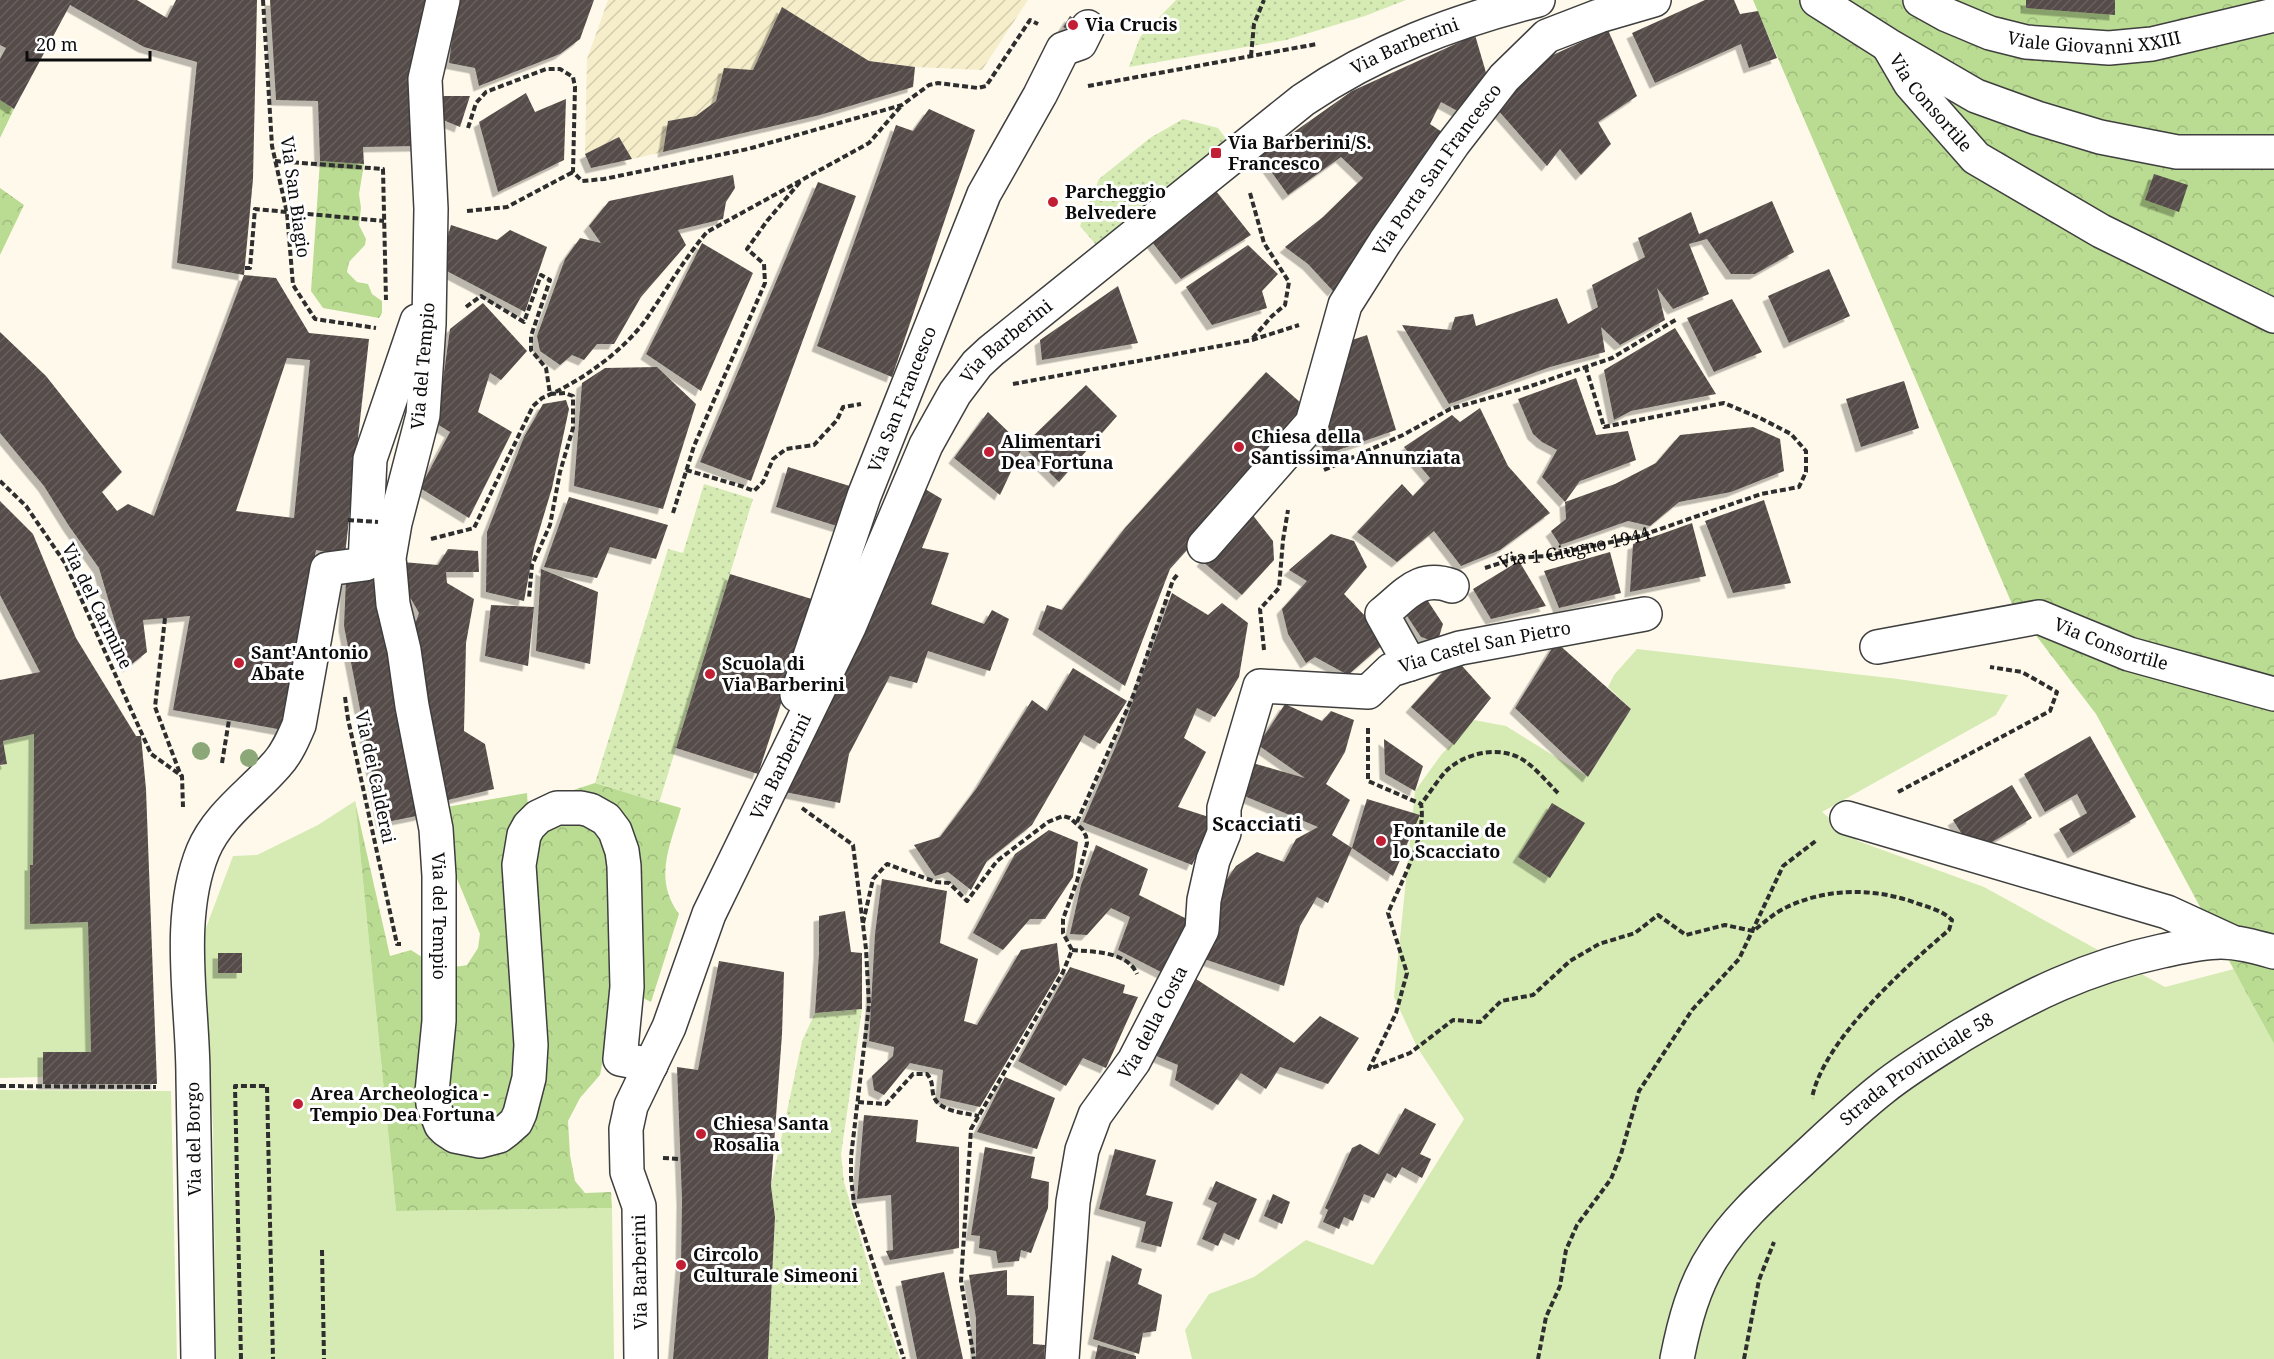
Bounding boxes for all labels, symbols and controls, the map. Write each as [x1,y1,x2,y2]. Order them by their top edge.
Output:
street label: Via Barberini [1346,11,1462,80]
place label: Via Crucis [1085,12,1178,36]
marker: Via Crucis [1066,18,1080,32]
scale bar [27,24,150,62]
street label: Viale Giovanni XXIII [2005,25,2183,59]
text: 20 m [36,32,78,56]
street label: Via Consortile [1884,49,1978,157]
street label: Via Porta San Francesco [1367,78,1506,260]
place label: Via Barberini/S. Francesco [1228,130,1372,175]
street label: Via San Biagio [276,135,316,259]
marker: Via Barberini/S. Francesco [1209,146,1223,160]
place label: Parcheggio Belvedere [1065,179,1166,224]
marker: Parcheggio Belvedere [1046,195,1060,209]
street label: Via Barberini [954,293,1057,387]
street label: Via del Tempio [404,301,440,431]
street label: Via San Francesco [862,322,941,476]
place label: Chiesa della Santissima Annunziata [1251,424,1461,469]
place label: Alimentari Dea Fortuna [1001,429,1114,474]
marker: Chiesa della Santissima Annunziata [1232,440,1246,454]
marker: Alimentari Dea Fortuna [982,445,996,459]
street label: Via 1 Giugno 1944 [1495,520,1653,574]
street label: Via del Carmine [57,539,139,673]
street label: Via Consortile [2051,612,2171,675]
street label: Via Castel San Pietro [1395,615,1573,678]
place label: Sant'Antonio Abate [251,640,369,685]
place label: Scuola di Via Barberini [722,651,845,696]
marker: Sant'Antonio Abate [232,656,246,670]
marker: Scuola di Via Barberini [703,667,717,681]
street label: Via dei Calderai [350,708,402,846]
street label: Via Barberini [744,709,816,823]
district label: Scacciati [1212,810,1302,837]
place label: Fontanile de lo Scacciato [1393,818,1506,863]
marker: Fontanile de lo Scacciato [1374,834,1388,848]
street label: Via del Tempio [427,851,452,980]
street label: Via della Costa [1112,961,1192,1084]
street label: Strada Provinciale 58 [1834,1006,1997,1130]
place label: Area Archeologica - Tempio Dea Fortuna [310,1081,496,1126]
street label: Via del Borgo [180,1082,206,1196]
marker: Area Archeologica - Tempio Dea Fortuna [291,1097,305,1111]
place label: Chiesa Santa Rosalia [713,1111,829,1156]
marker: Chiesa Santa Rosalia [694,1127,708,1141]
street label: Via Barberini [626,1214,652,1330]
place label: Circolo Culturale Simeoni [693,1242,859,1287]
marker: Circolo Culturale Simeoni [674,1258,688,1272]

